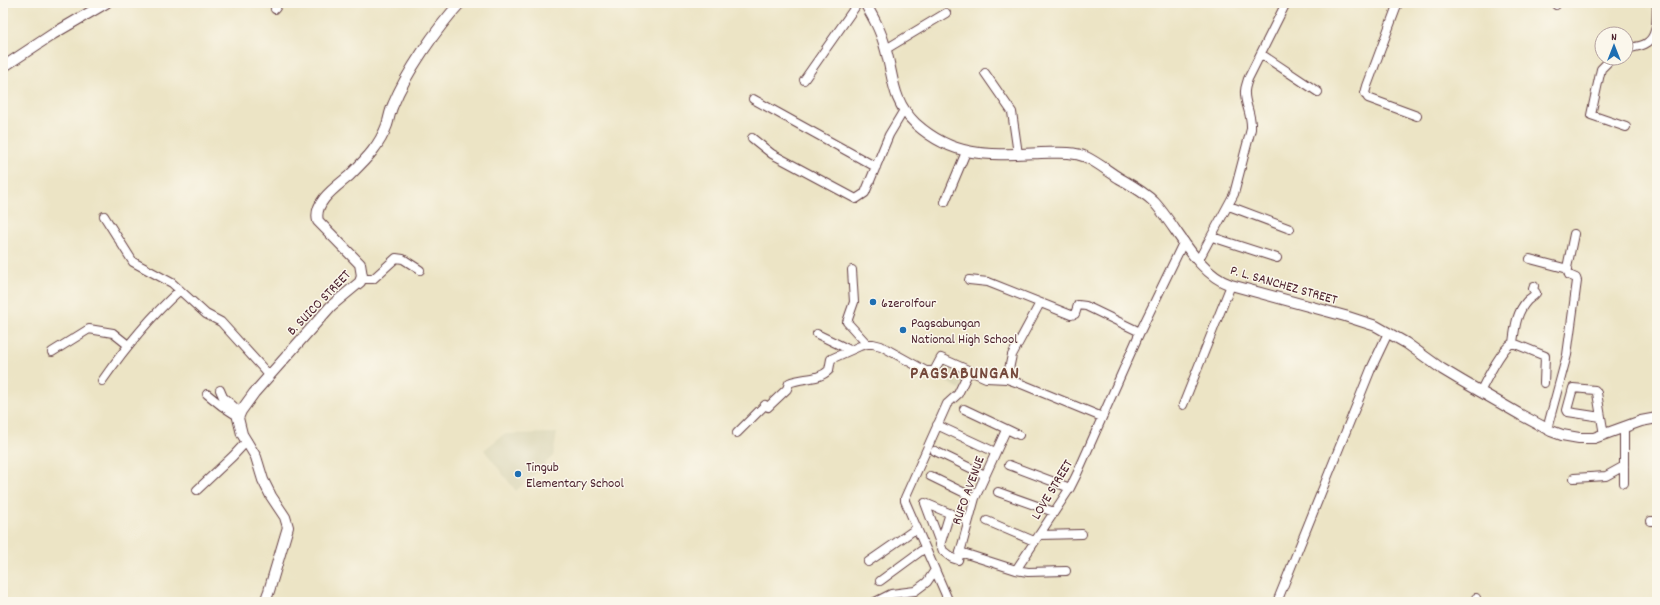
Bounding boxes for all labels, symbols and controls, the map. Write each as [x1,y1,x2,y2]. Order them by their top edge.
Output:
north arrow [1594,26,1634,66]
text: N [1611,30,1617,46]
street label: P. L. SANCHEZ STREET [1228,261,1340,311]
street label: B. SUICO STREET [283,266,356,341]
place label: 6zero1four [881,294,937,314]
marker: 6zero1four [868,297,878,307]
place label: Pagsabungan National High School [911,314,1018,350]
marker: Pagsabungan National High School [898,325,908,335]
district label: PAGSABUNGAN [910,362,1020,387]
street label: RUFO AVENUE [947,453,991,528]
street label: LOVE STREET [1027,456,1079,524]
place label: Tingub Elementary School [526,458,625,494]
marker: Tingub Elementary School [513,469,523,479]

